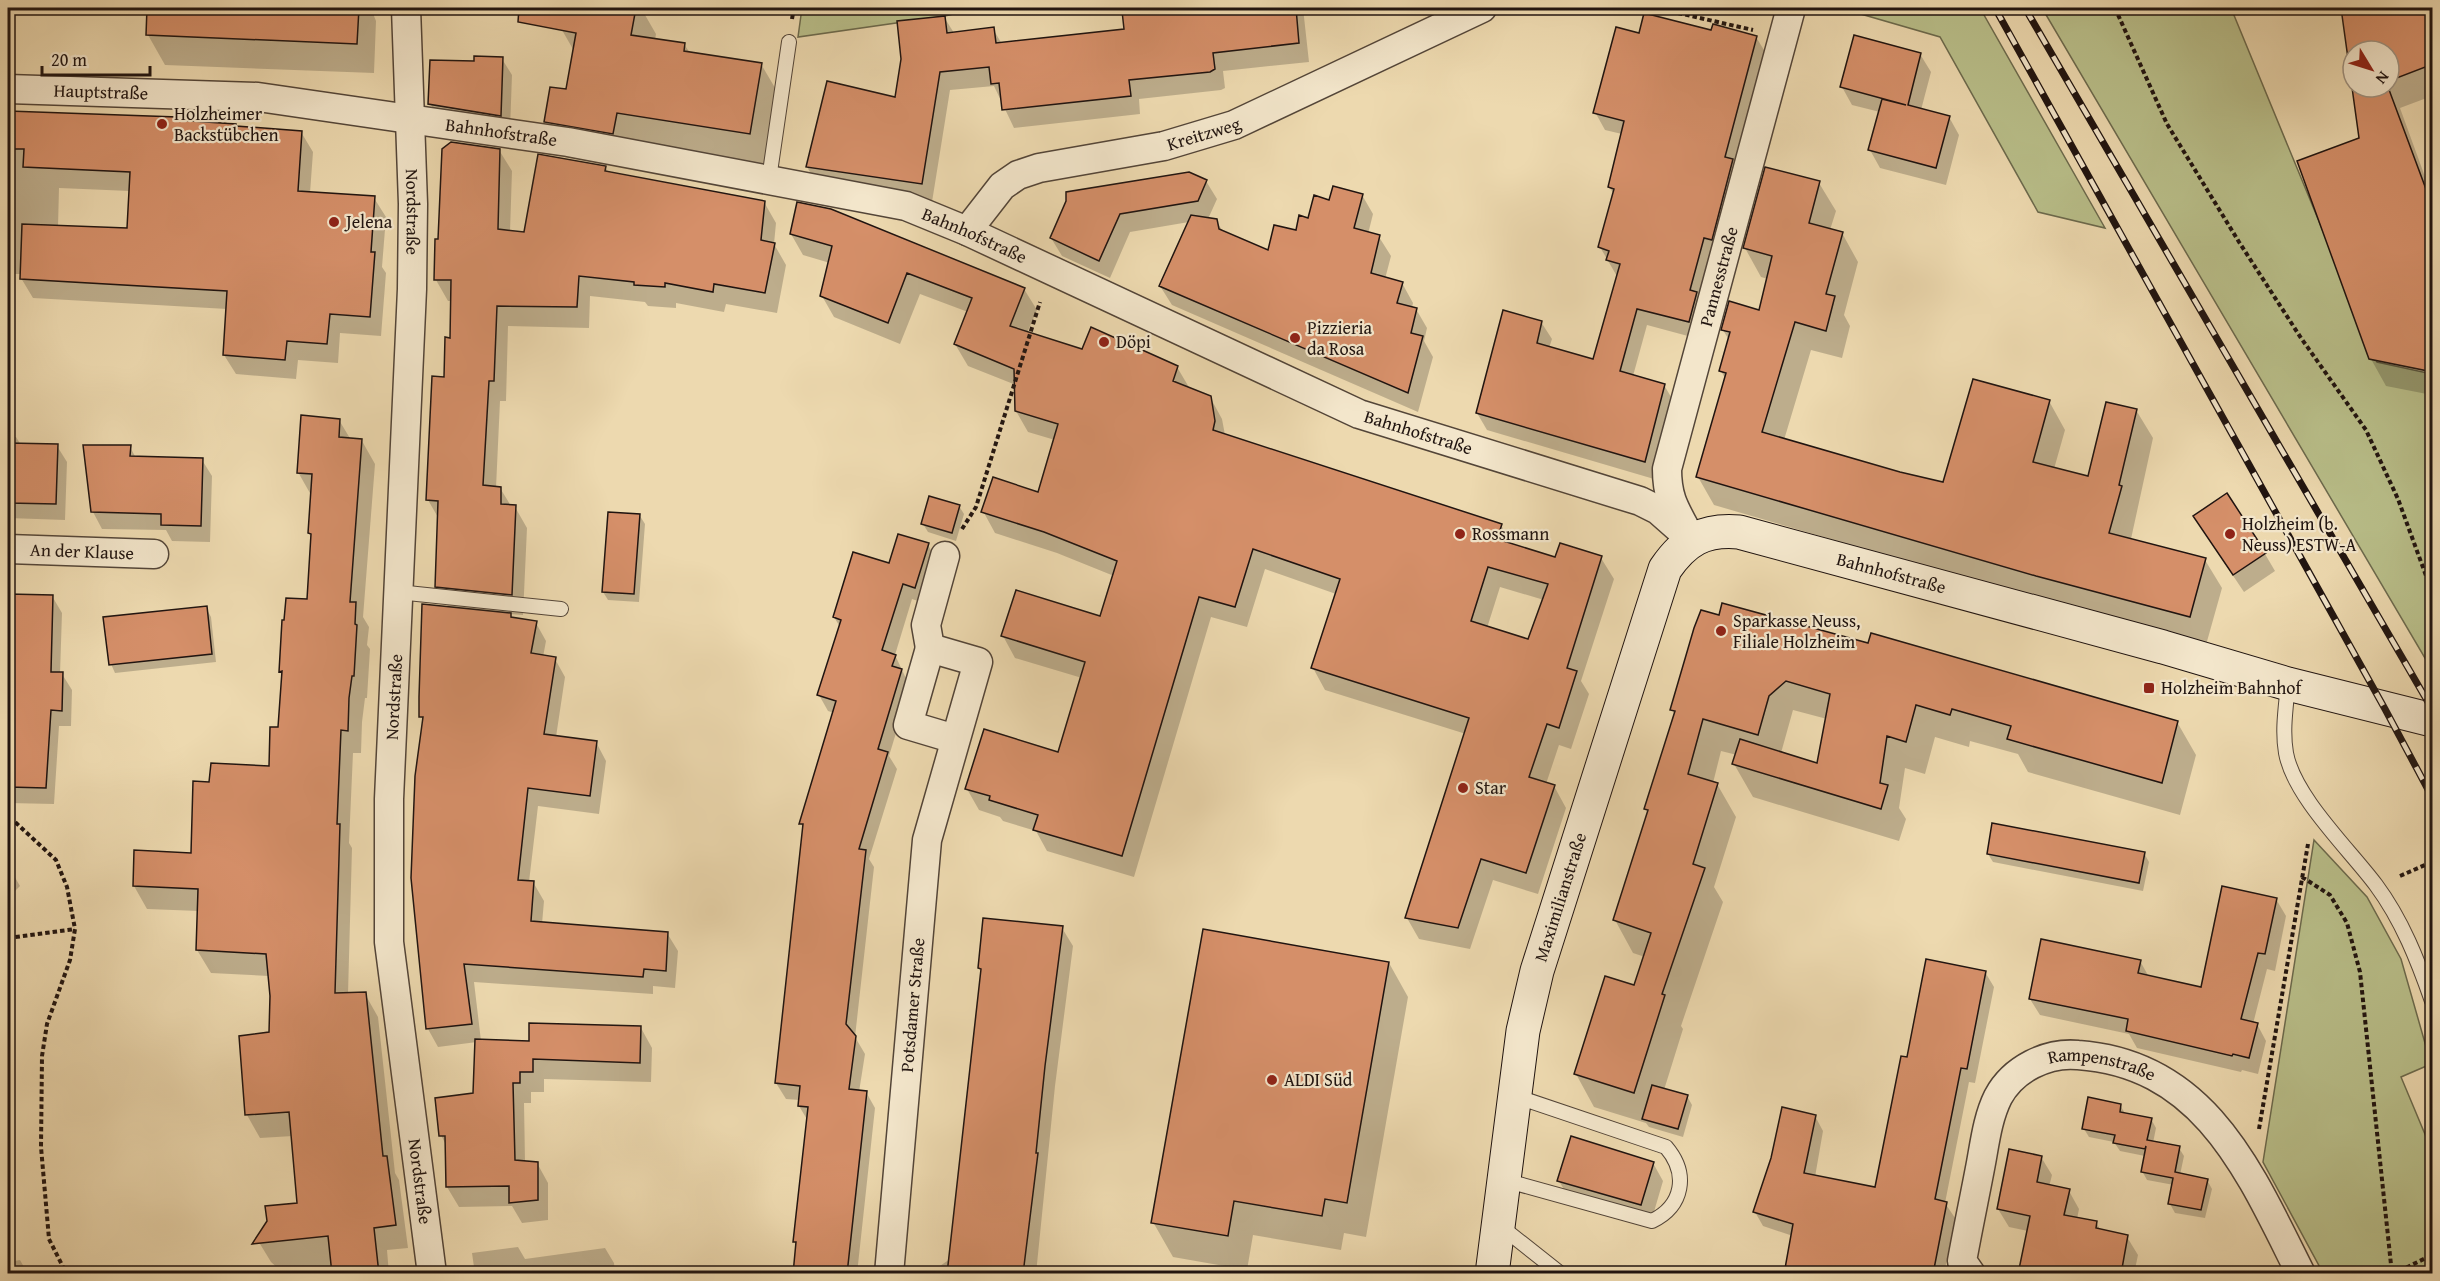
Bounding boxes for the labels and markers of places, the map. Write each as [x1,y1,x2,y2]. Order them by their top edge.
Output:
place label: Holzheimer Backstübchen [174,100,278,148]
marker: Holzheimer Backstübchen [155,117,169,131]
place label: Jelena [344,208,393,235]
marker: Jelena [327,215,341,229]
place label: Pizzieria da Rosa [1307,314,1372,362]
place label: Döpi [1116,328,1151,355]
marker: Pizzieria da Rosa [1288,331,1302,345]
marker: Döpi [1097,335,1111,349]
place label: Holzheim (b. Neuss) ESTW-A [2242,510,2356,558]
place label: Rossmann [1472,520,1549,547]
marker: Rossmann [1453,527,1467,541]
marker: Holzheim (b. Neuss) ESTW-A [2223,527,2237,541]
place label: Sparkasse Neuss, Filiale Holzheim [1733,607,1860,655]
marker: Sparkasse Neuss, Filiale Holzheim [1714,624,1728,638]
place label: Holzheim Bahnhof [2161,674,2304,701]
marker: Holzheim Bahnhof [2142,681,2156,695]
place label: Star [1475,774,1507,801]
marker: Star [1456,781,1470,795]
place label: ALDI Süd [1284,1066,1353,1093]
marker: ALDI Süd [1265,1073,1279,1087]

